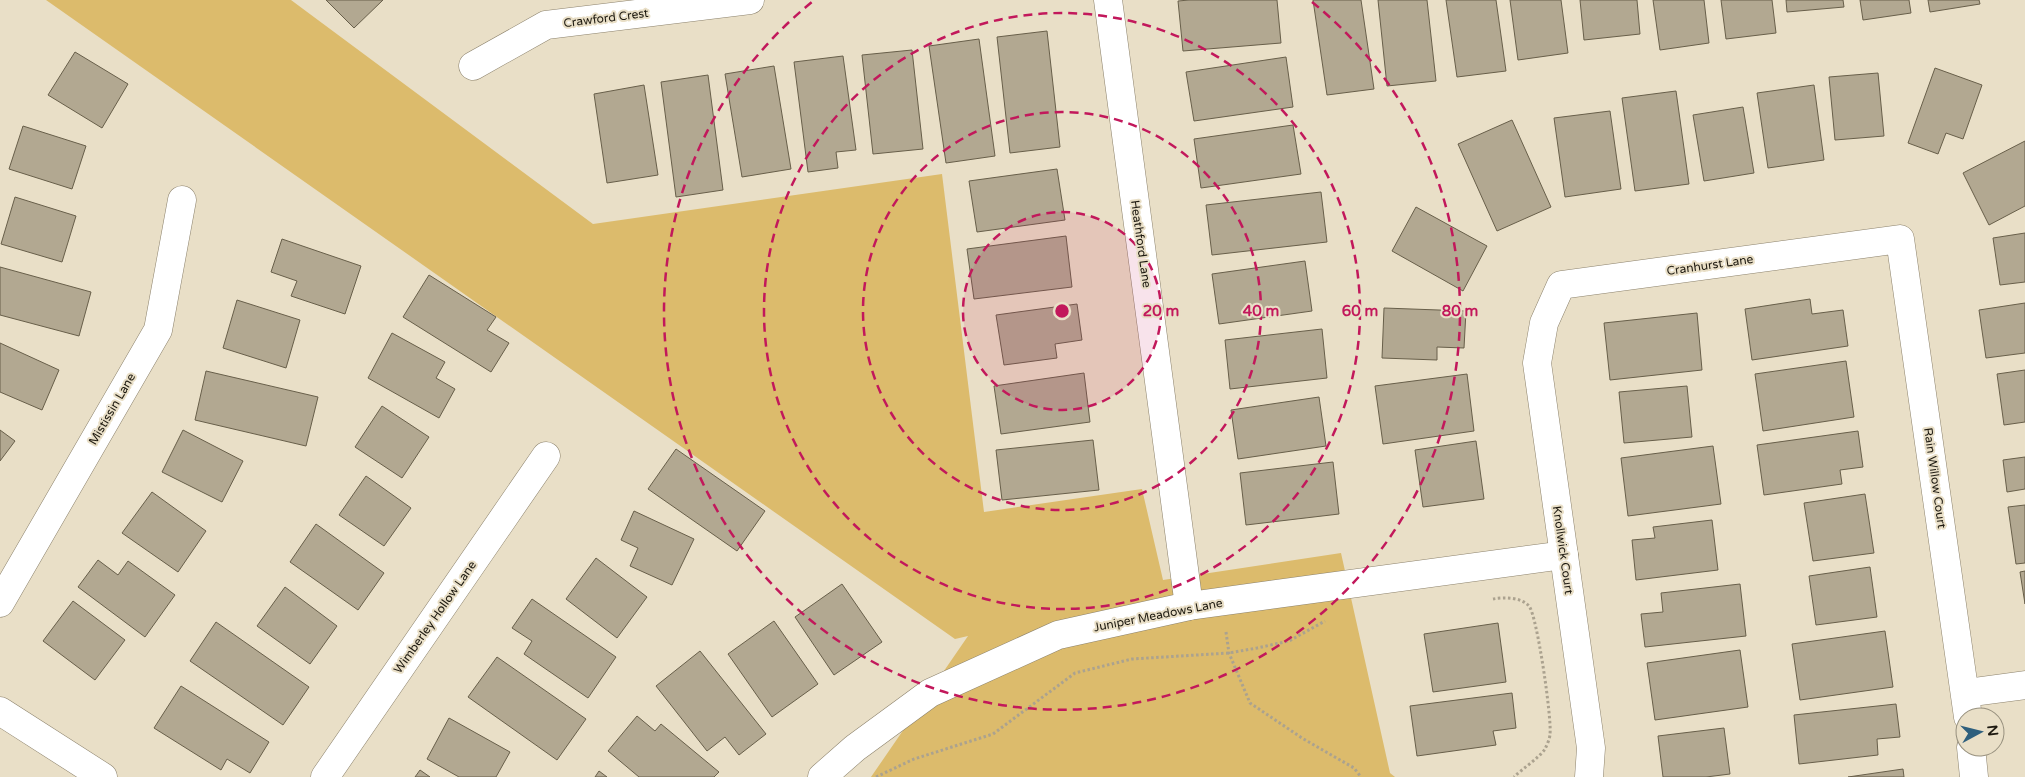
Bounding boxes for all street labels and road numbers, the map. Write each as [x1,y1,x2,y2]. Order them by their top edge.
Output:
street label: Crawford Crest [563,6,650,30]
street label: Heathford Lane [1128,199,1154,289]
street label: Cranhurst Lane [1666,252,1754,278]
street label: Mistissin Lane [86,370,138,447]
street label: Rain Willow Court [1921,427,1949,530]
street label: Knollwick Court [1550,505,1576,595]
street label: Wimberley Hollow Lane [391,558,479,676]
street label: Juniper Meadows Lane [1092,596,1224,634]

